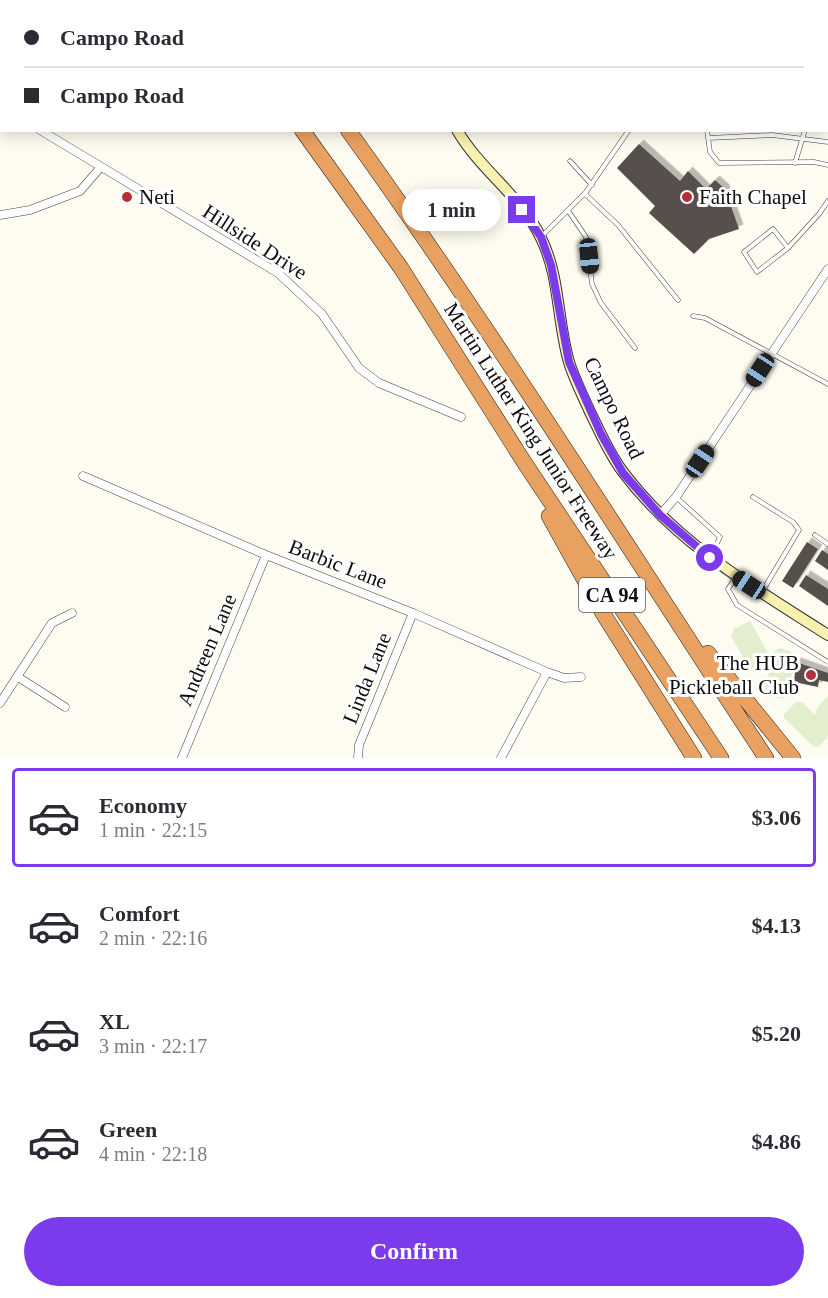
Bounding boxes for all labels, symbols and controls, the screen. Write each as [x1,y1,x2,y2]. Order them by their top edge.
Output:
text: Campo Road [60,25,184,50]
text: Campo Road [60,83,184,108]
place label: Neti [139,185,175,209]
place label: Faith Chapel [699,185,807,209]
callout: 1 min [402,189,501,231]
marker: Neti [120,190,134,204]
marker: Faith Chapel [680,190,694,204]
route end [508,196,535,223]
street label: Hillside Drive [198,199,312,285]
text: 1 min [427,199,476,221]
car [578,237,600,275]
street label: Martin Luther King Junior Freeway [439,298,623,564]
car [743,350,777,390]
street label: Campo Road [579,353,649,463]
car [682,441,718,481]
street label: Barbic Lane [286,534,390,594]
route start [696,544,723,571]
car [729,568,769,602]
road number: CA 94 [579,578,645,612]
street label: Andreen Lane [173,590,241,710]
street label: Linda Lane [338,629,396,727]
place label: The HUB Pickleball Club [669,651,799,699]
marker: The HUB Pickleball Club [804,668,818,682]
icon: car [27,791,81,845]
text: Economy [99,793,187,818]
text: $3.06 [752,805,801,830]
text: 1 min · 22:15 [99,819,207,841]
icon: car [27,899,81,953]
text: Comfort [99,901,180,926]
text: $4.13 [752,913,801,938]
text: 2 min · 22:16 [99,927,207,949]
icon: car [27,1007,81,1061]
text: XL [99,1009,130,1034]
text: $5.20 [752,1021,801,1046]
text: 3 min · 22:17 [99,1035,207,1057]
icon: car [27,1115,81,1169]
text: Green [99,1117,157,1142]
text: $4.86 [752,1129,801,1154]
text: 4 min · 22:18 [99,1143,207,1165]
button: Confirm [24,1217,804,1286]

